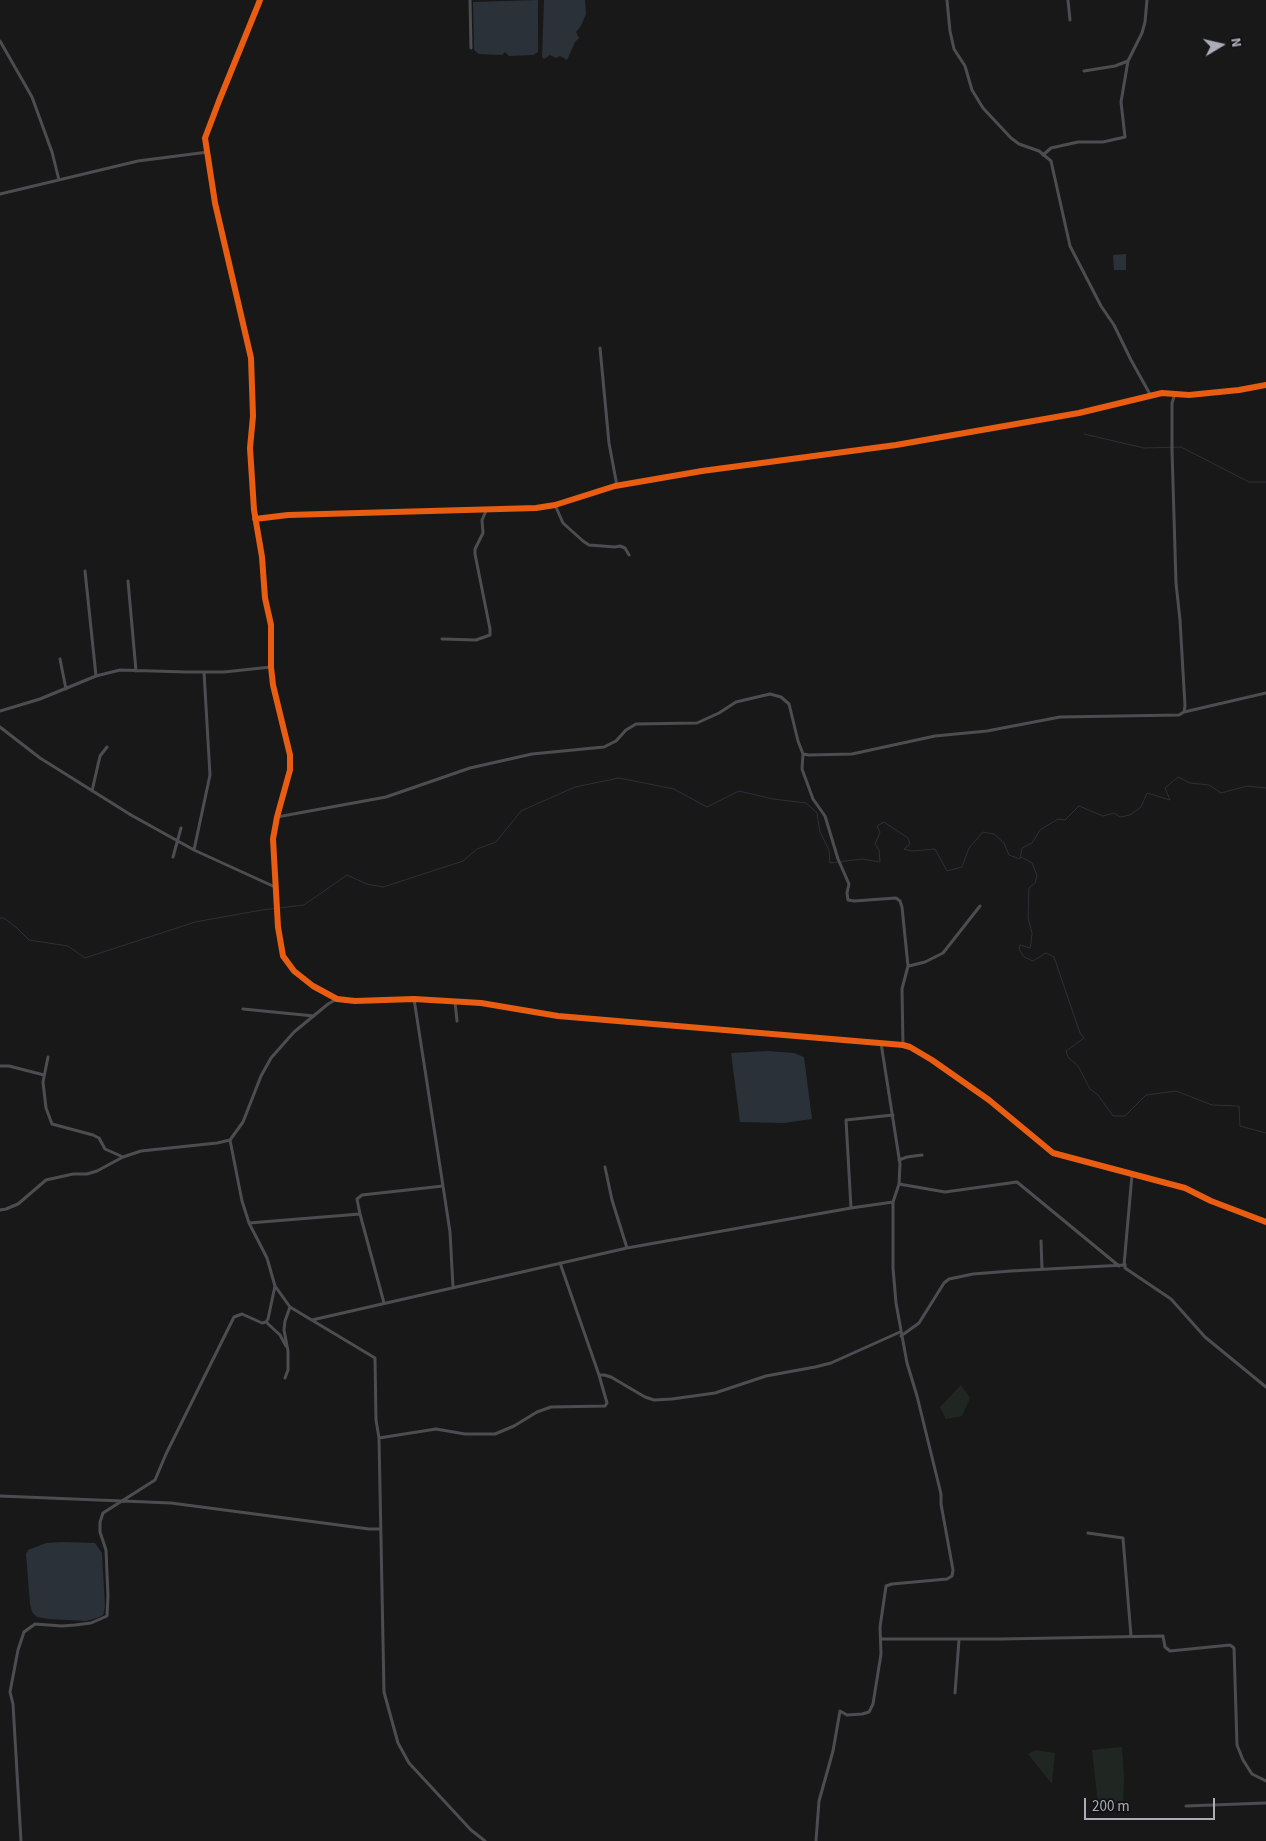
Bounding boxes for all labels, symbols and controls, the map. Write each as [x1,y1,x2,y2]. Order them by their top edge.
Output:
north arrow [1196,20,1246,70]
text: N [1225,36,1246,49]
scale bar [1086,1788,1217,1820]
text: 200 m [1092,1796,1130,1817]

